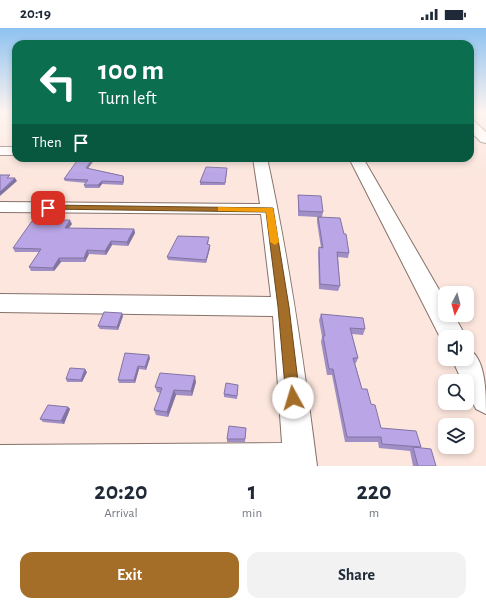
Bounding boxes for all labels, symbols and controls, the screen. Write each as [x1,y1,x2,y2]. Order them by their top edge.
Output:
text: 20:19 [20,6,51,21]
icon: left [32,56,84,108]
text: 100 m [98,57,164,85]
text: Turn left [98,90,157,108]
icon: arrive [70,132,92,154]
text: Then [32,135,62,150]
pin [31,191,65,225]
icon: arrive [37,197,59,219]
north arrow [438,286,474,322]
map controls [438,286,474,454]
button: sound [438,330,474,366]
button: search [438,374,474,410]
position arrow [272,377,314,419]
button: layers [438,418,474,454]
text: 20:20 [94,480,147,504]
text: 1 [248,480,256,504]
text: 220 [356,480,392,504]
text: Arrival [104,507,138,520]
text: min [242,507,262,520]
text: m [369,507,379,520]
button: Exit [20,552,239,598]
button: Share [247,552,466,598]

